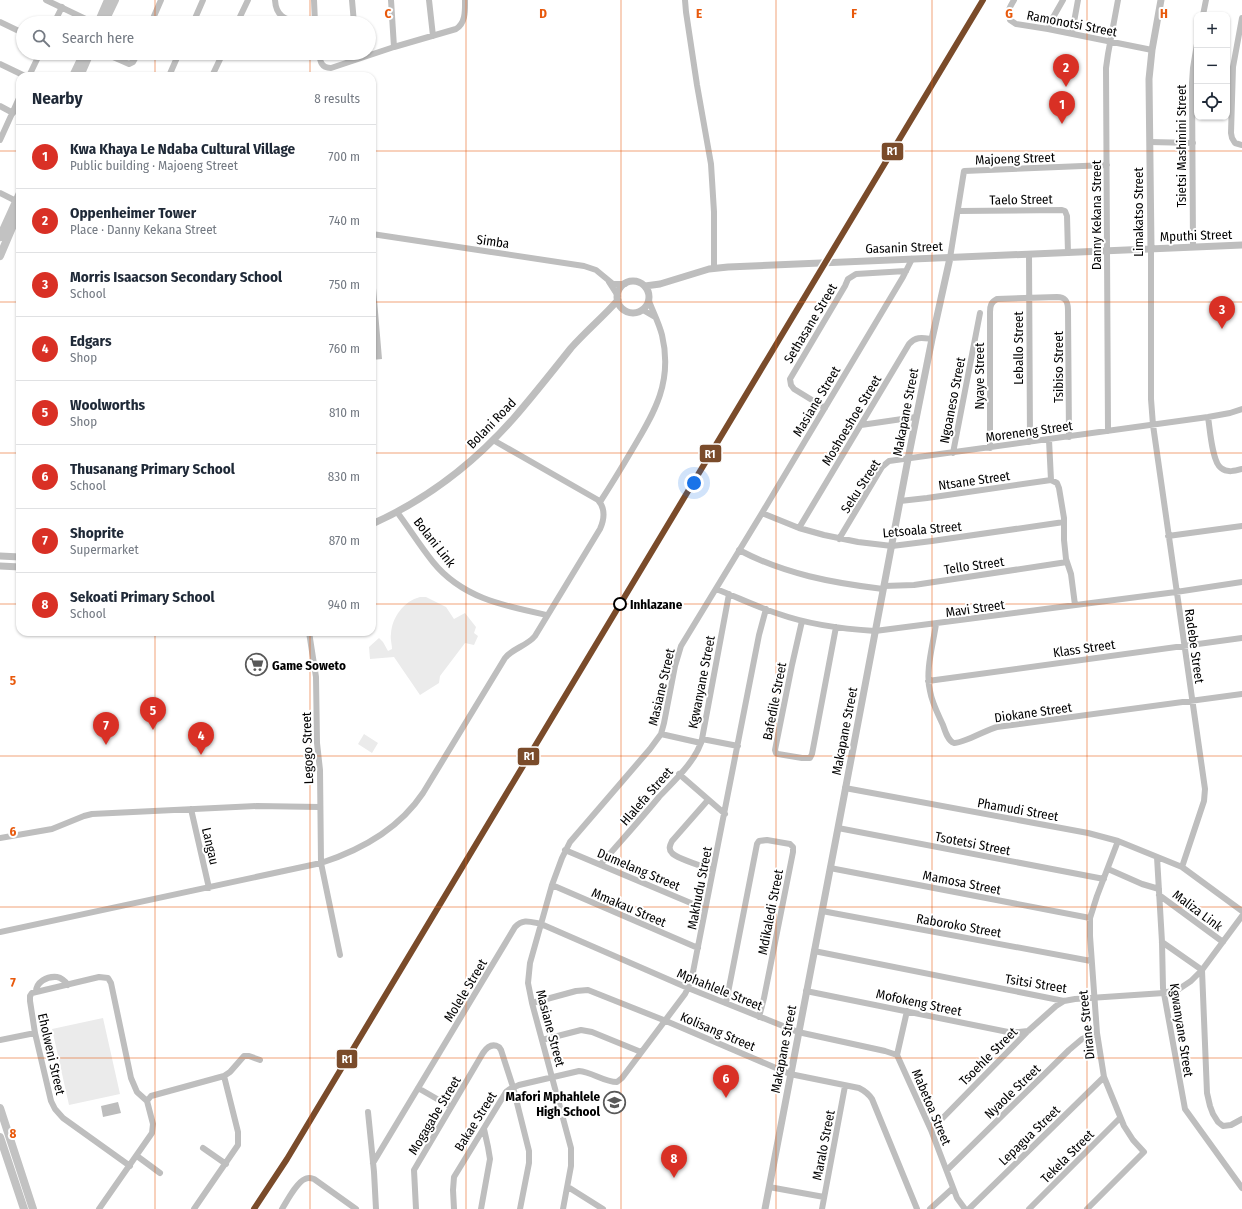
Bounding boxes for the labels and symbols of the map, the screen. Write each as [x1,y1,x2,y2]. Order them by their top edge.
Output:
text: C [385,6,392,21]
text: D [539,6,547,21]
text: E [696,6,702,21]
text: F [851,6,857,21]
text: G [1005,6,1013,21]
text: H [1160,6,1168,21]
street label: Ramonotsi Street [1025,7,1119,40]
pin: 2 [1053,54,1079,87]
street label: Tsietsi Mashinini Street [1174,84,1189,208]
pin: 1 [1049,91,1075,124]
line badge: R1 [881,142,904,161]
text: R1 [887,145,897,158]
street label: Majoeng Street [975,150,1056,167]
street label: Danny Kekana Street [1089,159,1104,270]
street label: Limakatso Street [1131,167,1146,257]
street label: Taelo Street [989,191,1054,208]
street label: Mputhi Street [1160,227,1233,244]
street label: Simba [476,232,510,251]
street label: Gasanin Street [865,239,944,256]
street label: Sethasane Street [781,280,841,366]
pin: 3 [1209,296,1235,329]
street label: Leballo Street [1011,310,1026,385]
street label: Tsibiso Street [1051,330,1066,403]
street label: Nyaye Street [972,342,987,409]
street label: Ngoaneso Street [937,355,968,445]
street label: Masiane Street [790,363,844,439]
street label: Makapane Street [890,366,922,457]
street label: Moshoeshoe Street [819,372,885,468]
street label: Bolani Road [464,395,519,452]
street label: Moreneng Street [984,418,1074,445]
line badge: R1 [699,444,722,463]
text: R1 [705,448,715,461]
street label: Seku Street [838,456,884,516]
street label: Ntsane Street [937,468,1012,493]
your location [684,473,704,493]
street label: Bolani Link [411,515,459,571]
street label: Letsoala Street [882,519,963,540]
street label: Tello Street [943,554,1006,577]
marker: Inhlazane [613,597,627,611]
place label: Inhlazane [630,597,683,612]
street label: Mavi Street [945,597,1006,620]
street label: Radebe Street [1182,608,1207,685]
street label: Kgwanyane Street [685,634,718,730]
street label: Klass Street [1052,637,1117,660]
street label: Masiane Street [645,646,678,727]
supermarket icon: Game Soweto [244,652,270,678]
place label: Game Soweto [272,658,346,673]
street label: Bafedile Street [760,660,790,741]
text: 5 [10,673,16,688]
street label: Makapane Street [829,685,861,776]
pin: 5 [140,697,166,730]
street label: Diokane Street [993,700,1074,725]
street label: Legogo Street [299,711,316,784]
pin: 7 [93,712,119,745]
pin: 4 [188,722,214,755]
line badge: R1 [517,747,540,766]
text: R1 [524,750,534,763]
street label: Hlalefa Street [617,764,676,829]
street label: Phamudi Street [976,795,1060,824]
text: 6 [10,824,17,839]
street label: Langau [199,826,222,866]
street label: Tsotetsi Street [934,829,1013,858]
street label: Dumelang Street [595,845,683,894]
street label: Makhudu Street [684,845,715,931]
street label: Mdikaledi Street [755,867,786,956]
street label: Mamosa Street [922,868,1003,898]
street label: Mmakau Street [589,885,669,930]
street label: Maliza Link [1170,887,1226,935]
street label: Raboroko Street [915,911,1003,940]
street label: Molele Street [441,955,490,1024]
street label: Mphahlele Street [675,965,765,1014]
street label: Tsitsi Street [1004,971,1069,996]
text: 7 [10,975,16,990]
street label: Kgwanyane Street [1167,982,1196,1079]
street label: Mofokeng Street [875,986,964,1019]
street label: Masiane Street [533,988,568,1069]
street label: Dirane Street [1075,989,1098,1060]
street label: Makapane Street [768,1003,800,1094]
street label: Kolisang Street [678,1009,758,1054]
street label: Eholweni Street [35,1012,68,1097]
street label: Tsoehle Street [956,1024,1021,1088]
line badge: R1 [336,1049,358,1069]
text: R1 [342,1053,352,1066]
street label: Nyaole Street [981,1061,1044,1122]
pin: 6 [713,1065,739,1098]
street label: Mabetoa Street [909,1067,955,1148]
street label: Mogagabe Street [405,1073,464,1157]
street label: Bakae Street [451,1088,500,1154]
place label: Mafori Mphahlele High School [506,1089,600,1119]
school or university icon: Mafori Mphahlele High School [602,1090,628,1116]
street label: Lepagua Street [996,1102,1064,1168]
street label: Maralo Street [809,1108,838,1181]
text: 8 [10,1126,17,1141]
street label: Tekela Street [1038,1126,1098,1186]
pin: 8 [661,1145,687,1178]

